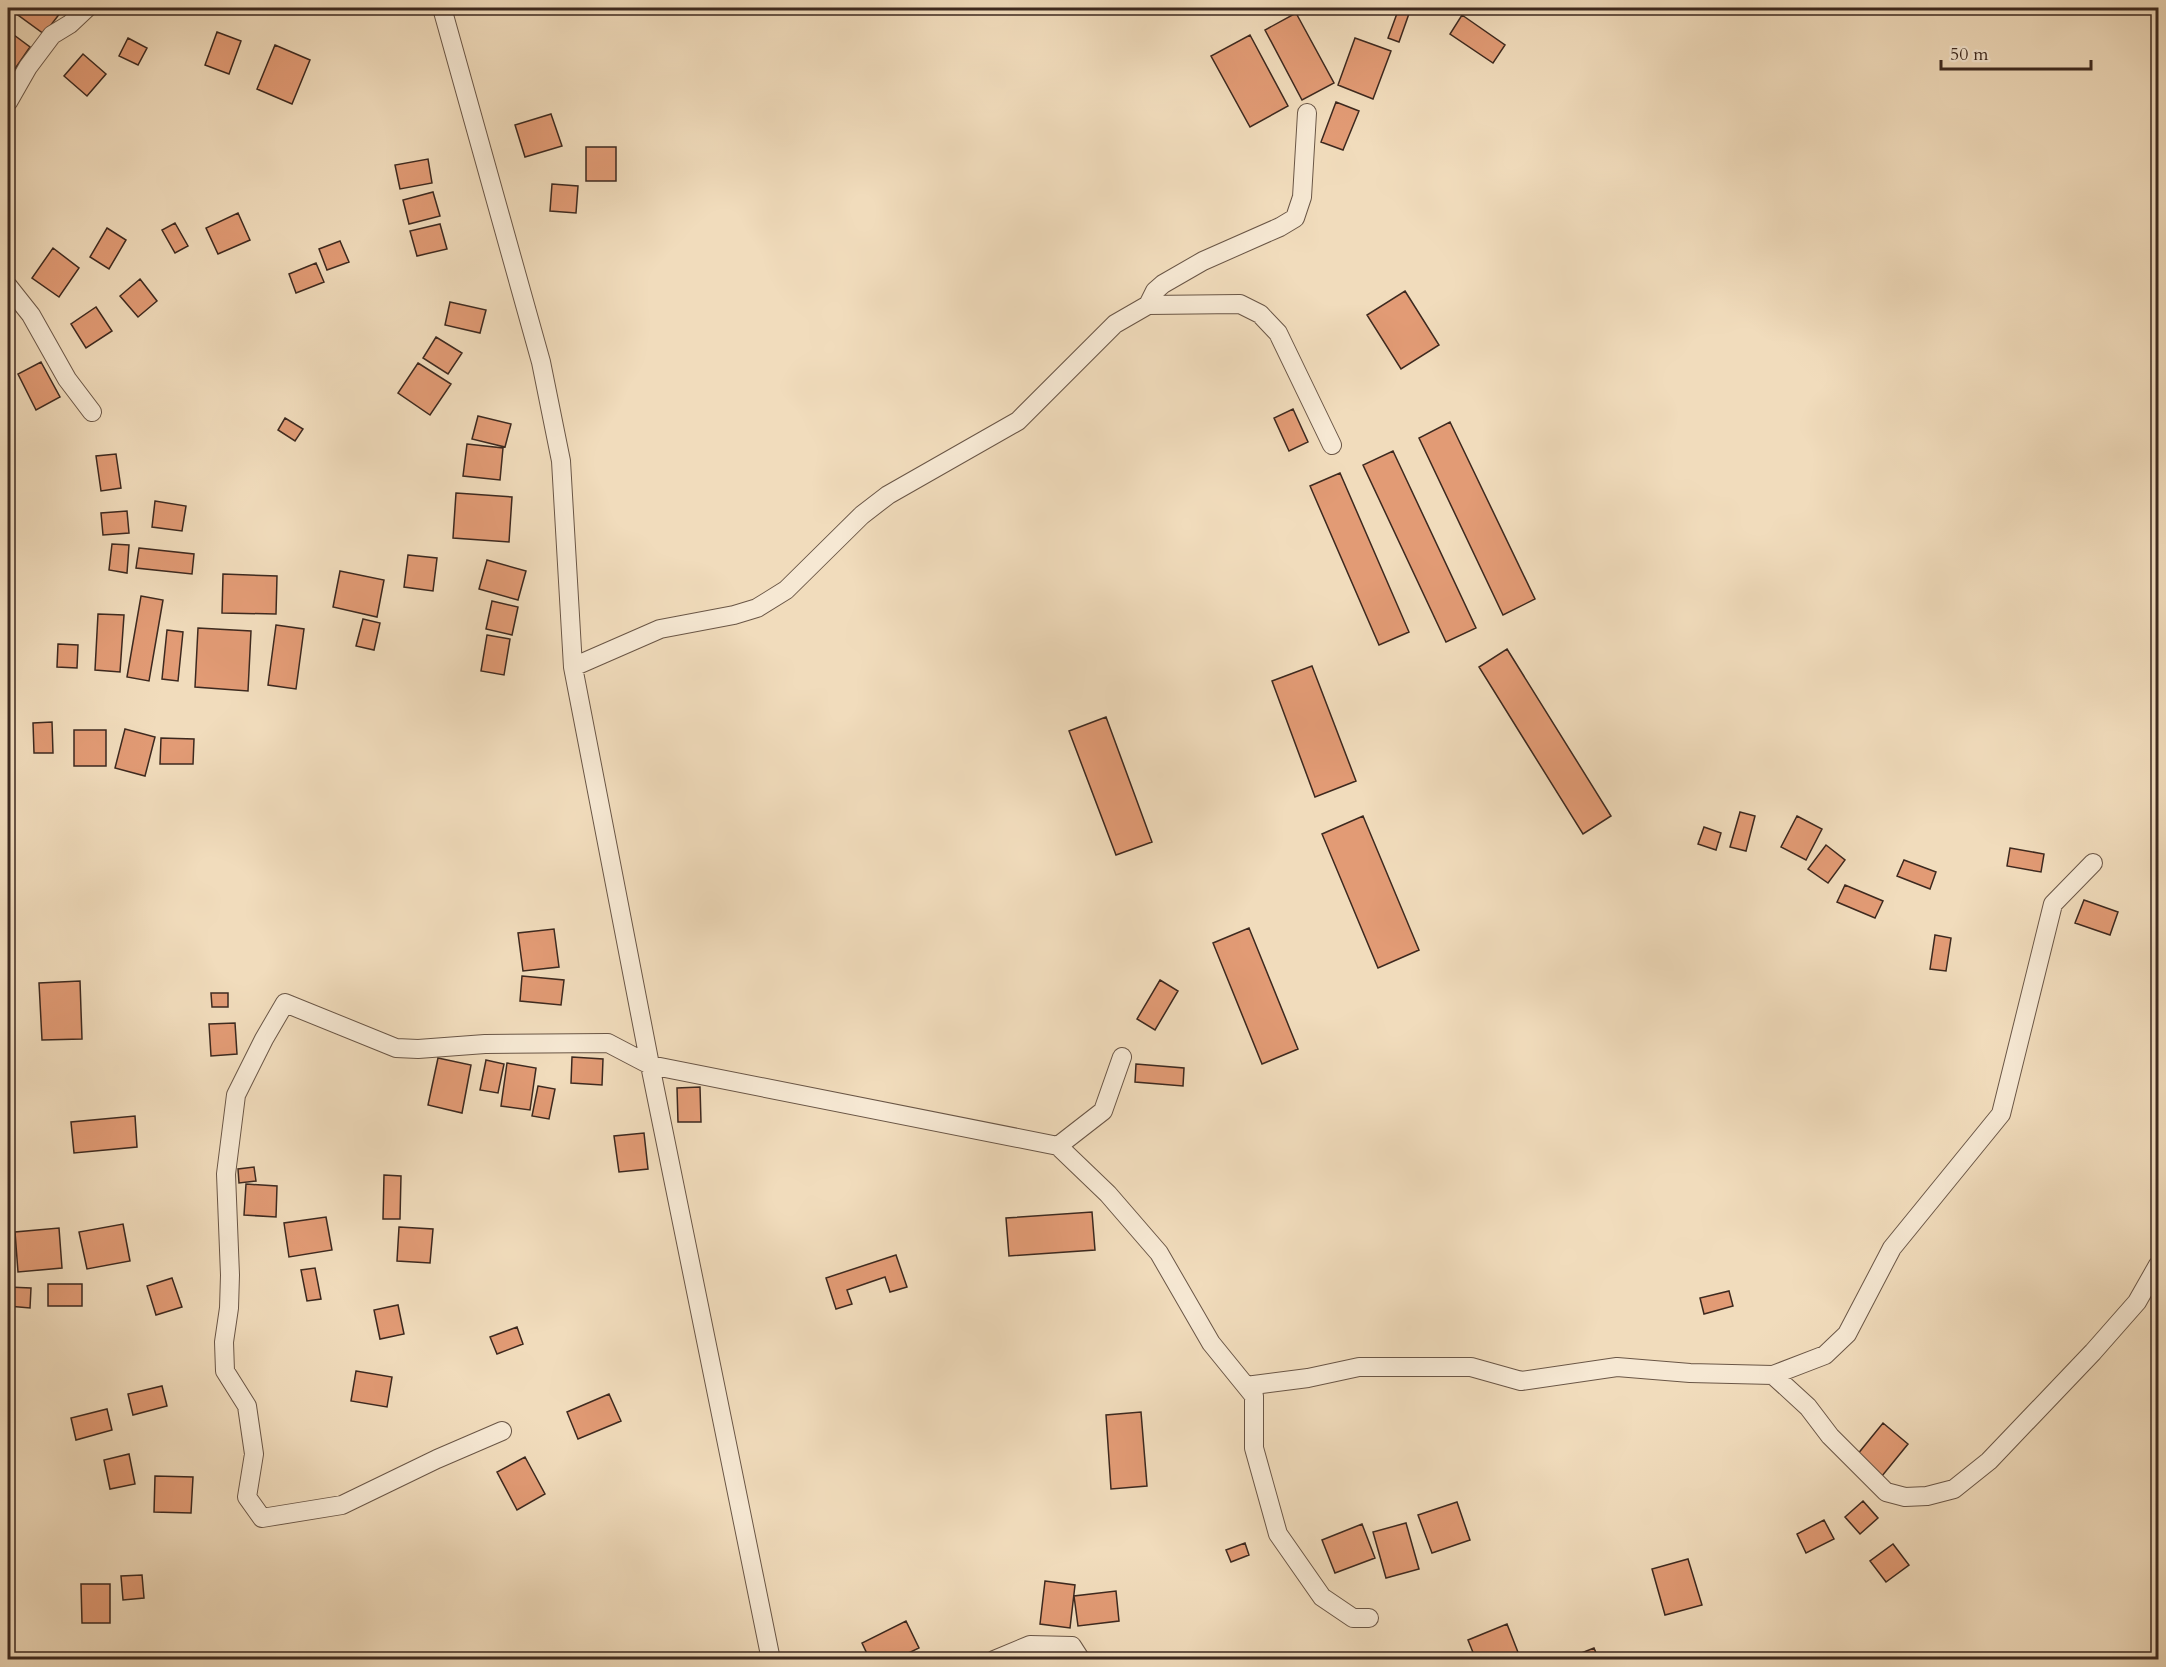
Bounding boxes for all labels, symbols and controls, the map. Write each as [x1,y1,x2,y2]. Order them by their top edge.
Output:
scale bar [1941,33,2091,71]
text: 50 m [1950,42,1989,67]

